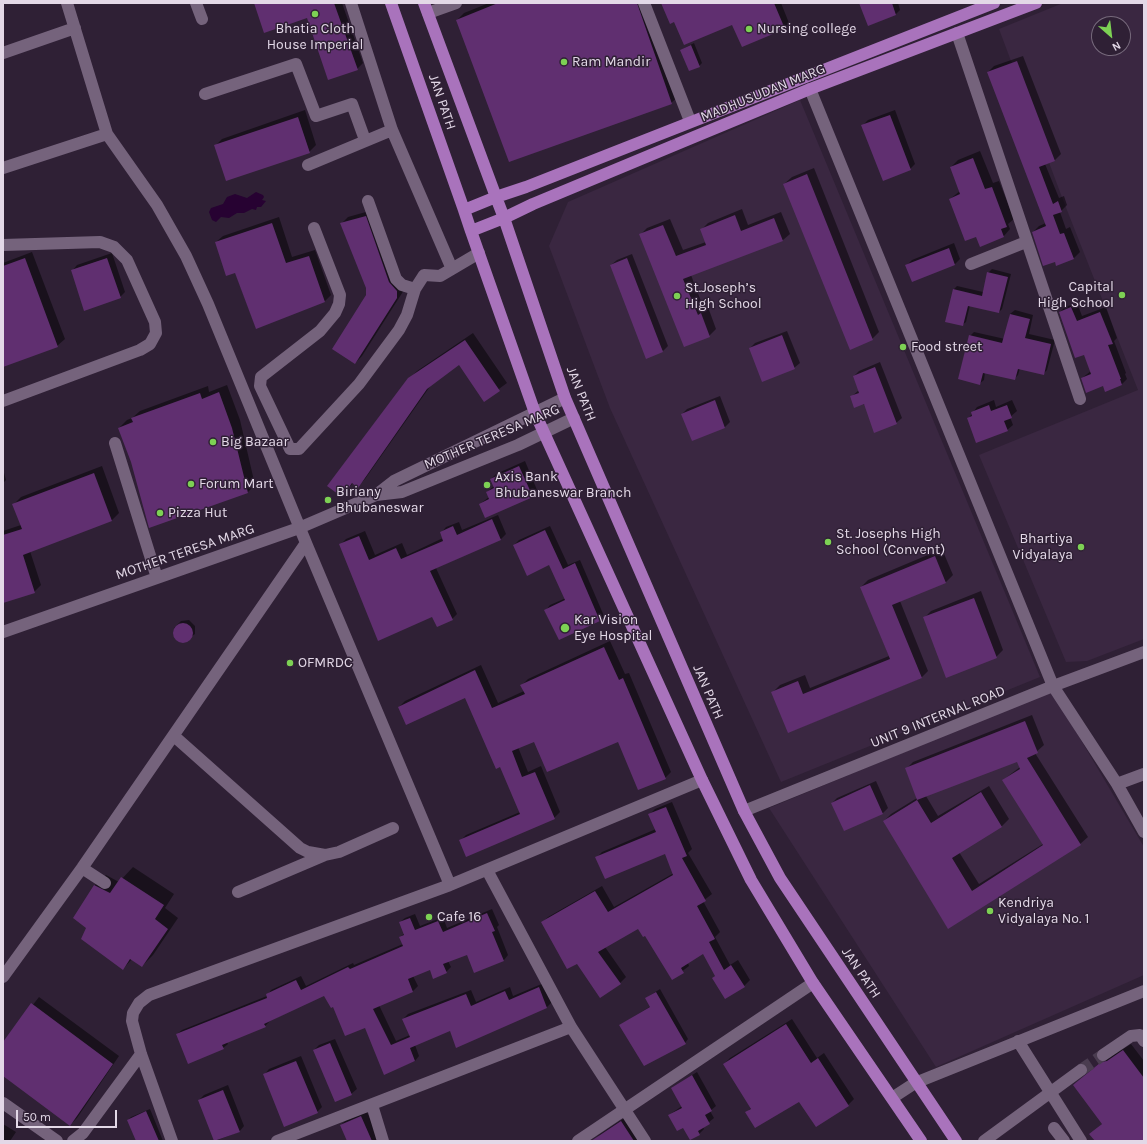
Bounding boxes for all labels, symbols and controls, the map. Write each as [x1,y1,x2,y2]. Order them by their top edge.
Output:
marker: Bhatia Cloth House Imperial [310,9,320,19]
north arrow [1091,16,1131,56]
place label: Bhatia Cloth House Imperial [267,21,363,54]
place label: Nursing college [757,21,856,37]
marker: Nursing college [744,24,754,34]
text: N [1110,39,1123,54]
place label: Ram Mandir [572,54,650,70]
marker: Ram Mandir [559,57,569,67]
street label: MADHUSUDAN MARG [698,60,828,126]
street label: JAN PATH [425,72,459,132]
place label: Capital High School [1037,279,1114,312]
place label: St.Joseph’s High School [685,280,762,312]
marker: Capital High School [1117,290,1127,300]
marker: St.Joseph’s High School [672,291,682,301]
place label: Food street [911,339,982,355]
marker: Food street [898,342,908,352]
street label: JAN PATH [562,364,600,424]
street label: MOTHER TERESA MARG [422,401,562,473]
place label: Big Bazaar [221,434,289,450]
marker: Big Bazaar [208,437,218,447]
place label: Axis Bank Bhubaneswar Branch [495,469,631,502]
place label: Forum Mart [199,476,273,492]
marker: Forum Mart [186,479,196,489]
marker: Axis Bank Bhubaneswar Branch [482,480,492,490]
place label: Biriany Bhubaneswar [336,484,424,516]
marker: Biriany Bhubaneswar [323,495,333,505]
place label: Pizza Hut [168,505,227,521]
marker: Pizza Hut [155,508,165,518]
street label: MOTHER TERESA MARG [113,520,257,584]
place label: St. Josephs High School (Convent) [836,526,945,558]
place label: Bhartiya Vidyalaya [1013,531,1073,564]
marker: St. Josephs High School (Convent) [823,537,833,547]
marker: Bhartiya Vidyalaya [1076,542,1086,552]
place label: Kar Vision Eye Hospital [574,612,653,644]
marker: Kar Vision Eye Hospital [559,622,571,634]
place label: OFMRDC [298,655,353,671]
marker: OFMRDC [285,658,295,668]
street label: JAN PATH [689,662,727,722]
street label: UNIT 9 INTERNAL ROAD [868,682,1008,752]
place label: Kendriya Vidyalaya No. 1 [998,895,1089,928]
marker: Kendriya Vidyalaya No. 1 [985,906,995,916]
place label: Cafe 16 [437,909,481,925]
marker: Cafe 16 [424,912,434,922]
street label: JAN PATH [838,944,884,1002]
scale bar [18,1102,119,1128]
text: 50 m [23,1110,51,1124]

